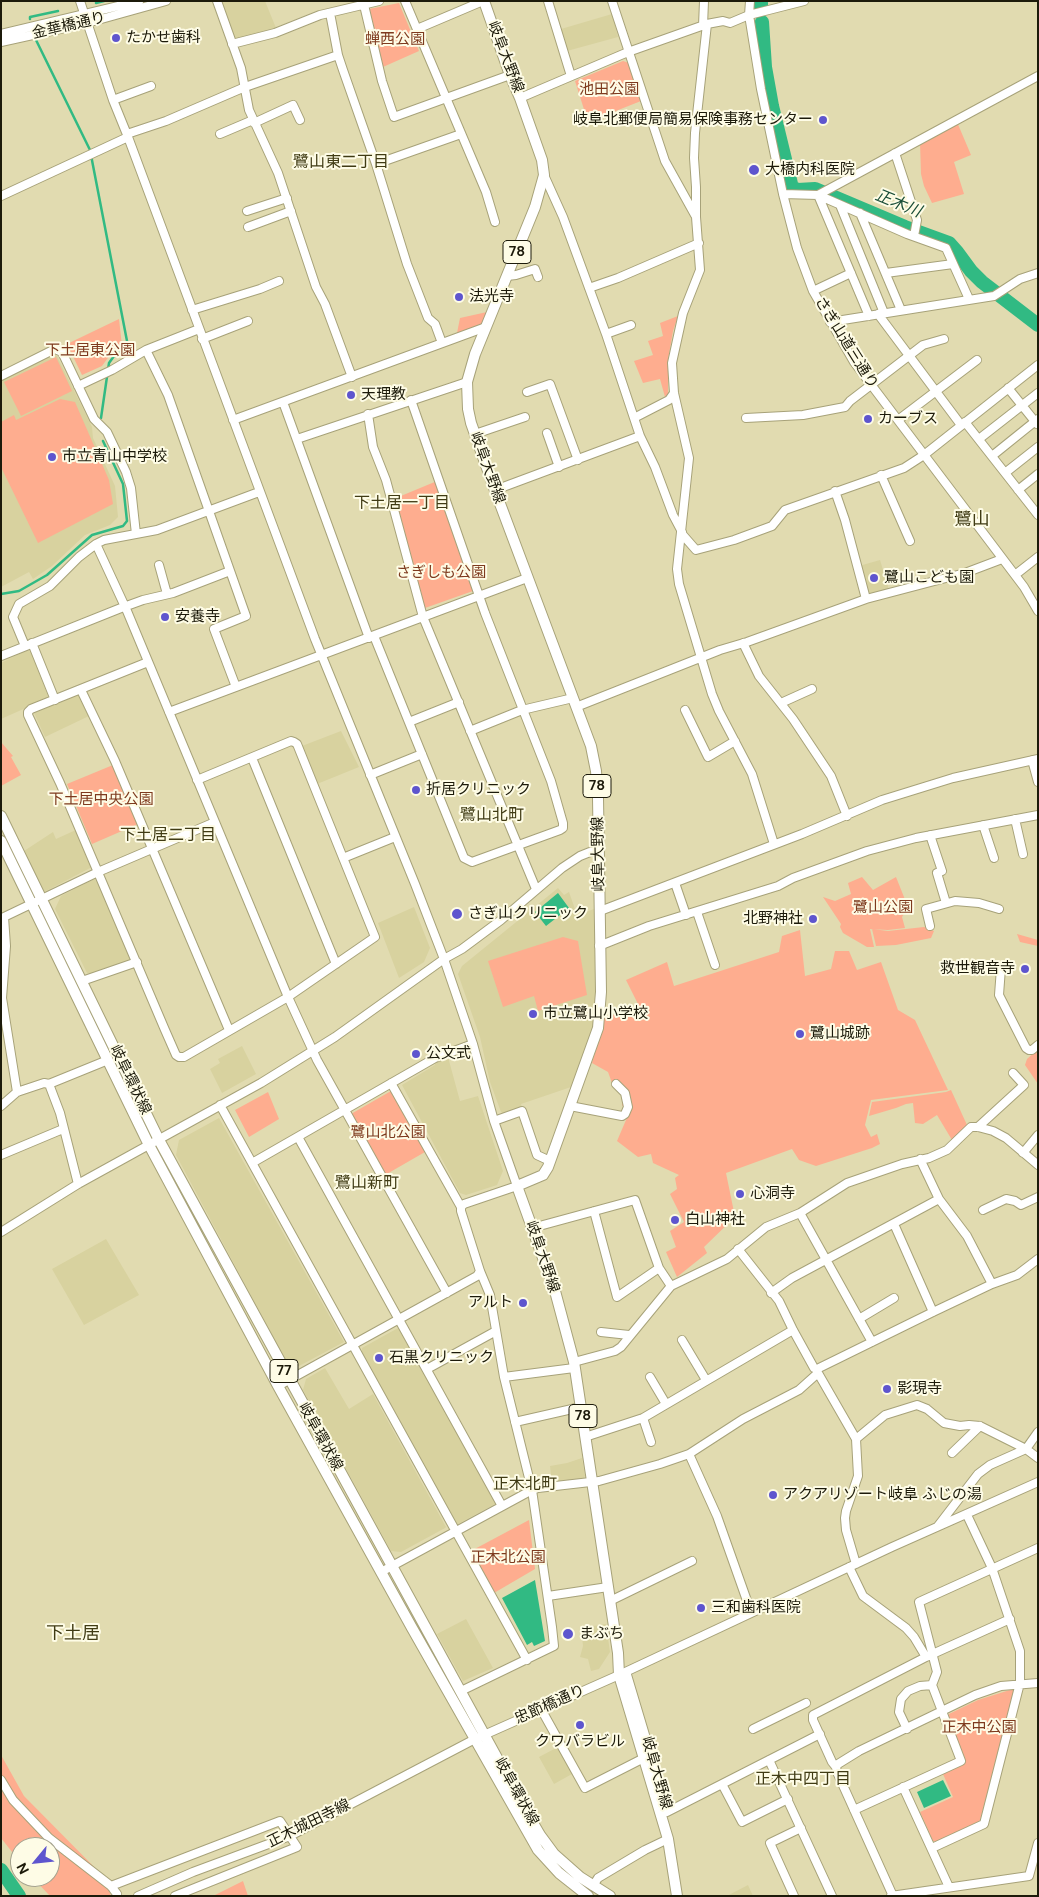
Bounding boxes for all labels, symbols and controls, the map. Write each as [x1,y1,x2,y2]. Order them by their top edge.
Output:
street label: 金華橋通り [30,9,108,43]
street label: 岐阜大野線 [483,19,527,95]
place label: たかせ歯科 [126,29,201,47]
park label: 蝉西公園 [365,31,425,49]
marker: たかせ歯科 [110,32,122,44]
park label: 池田公園 [579,81,639,99]
place label: 岐阜北郵便局簡易保険事務センター [573,111,813,129]
marker: 岐阜北郵便局簡易保険事務センター [817,114,829,126]
district label: 鷺山東二丁目 [293,153,389,173]
place label: 大橋内科医院 [765,161,855,179]
marker: 大橋内科医院 [747,163,761,177]
water label: 正木川 [872,186,924,222]
road number: 78 [503,240,531,264]
place label: 法光寺 [469,288,514,306]
marker: 法光寺 [453,291,465,303]
street label: さぎ山道三通り [811,294,881,392]
park label: 下土居東公園 [45,342,135,360]
place label: 天理教 [361,386,406,404]
marker: 天理教 [345,389,357,401]
place label: カーブス [878,410,938,428]
marker: カーブス [862,413,874,425]
street label: 岐阜大野線 [466,430,508,506]
place label: 市立青山中学校 [62,448,167,466]
marker: 市立青山中学校 [46,451,58,463]
district label: 下土居一丁目 [354,494,450,514]
district label: 鷺山 [954,509,990,531]
park label: さぎしも公園 [396,564,486,582]
place label: 鷺山こども園 [884,569,974,587]
marker: 鷺山こども園 [868,572,880,584]
place label: 安養寺 [175,608,220,626]
marker: 安養寺 [159,611,171,623]
road number: 78 [583,774,611,798]
place label: 折居クリニック [426,781,531,799]
marker: 折居クリニック [410,784,422,796]
park label: 下土居中央公園 [49,791,153,809]
district label: 鷺山北町 [460,806,524,826]
street label: 岐阜大野線 [589,816,609,892]
district label: 下土居二丁目 [120,826,216,846]
park label: 鷺山公園 [853,899,913,917]
place label: さぎ山クリニック [468,905,588,923]
marker: さぎ山クリニック [450,907,464,921]
place label: 北野神社 [743,910,803,928]
marker: 北野神社 [807,913,819,925]
place label: 救世観音寺 [940,960,1015,978]
marker: 救世観音寺 [1019,963,1031,975]
place label: 市立鷺山小学校 [543,1005,648,1023]
marker: 市立鷺山小学校 [527,1008,539,1020]
place label: 鷺山城跡 [810,1025,870,1043]
marker: 鷺山城跡 [794,1028,806,1040]
street label: 岐阜環状線 [105,1042,155,1118]
place label: 公文式 [426,1045,471,1063]
marker: 公文式 [410,1048,422,1060]
park label: 鷺山北公園 [351,1124,425,1142]
district label: 鷺山新町 [335,1174,399,1194]
place label: 心洞寺 [750,1185,795,1203]
marker: 心洞寺 [734,1188,746,1200]
place label: 白山神社 [685,1211,745,1229]
marker: 白山神社 [669,1214,681,1226]
street label: 岐阜大野線 [521,1219,563,1295]
place label: アルト [468,1294,513,1312]
marker: アルト [517,1297,529,1309]
place label: 石黒クリニック [389,1349,494,1367]
marker: 石黒クリニック [373,1352,385,1364]
road number: 77 [270,1360,298,1382]
place label: 影現寺 [897,1380,942,1398]
marker: 影現寺 [881,1383,893,1395]
street label: 岐阜環状線 [294,1400,346,1474]
road number: 78 [569,1404,597,1428]
district label: 正木北町 [493,1475,557,1495]
place label: アクアリゾート岐阜 ふじの湯 [783,1486,982,1504]
marker: アクアリゾート岐阜 ふじの湯 [767,1489,779,1501]
park label: 正木北公園 [471,1549,545,1567]
place label: 三和歯科医院 [711,1599,801,1617]
marker: 三和歯科医院 [695,1602,707,1614]
district label: 下土居 [46,1623,100,1645]
place label: まぶち [579,1625,624,1643]
marker: まぶち [561,1627,575,1641]
street label: 忠節橋通り [512,1682,588,1728]
marker: クワバラビル [574,1719,586,1731]
park label: 正木中公園 [942,1719,1016,1737]
place label: クワバラビル [535,1733,625,1751]
street label: 岐阜大野線 [637,1734,675,1812]
street label: 岐阜環状線 [490,1755,542,1829]
district label: 正木中四丁目 [755,1770,851,1790]
street label: 正木城田寺線 [265,1796,353,1852]
north arrow [10,1837,60,1887]
text: N [12,1860,33,1877]

